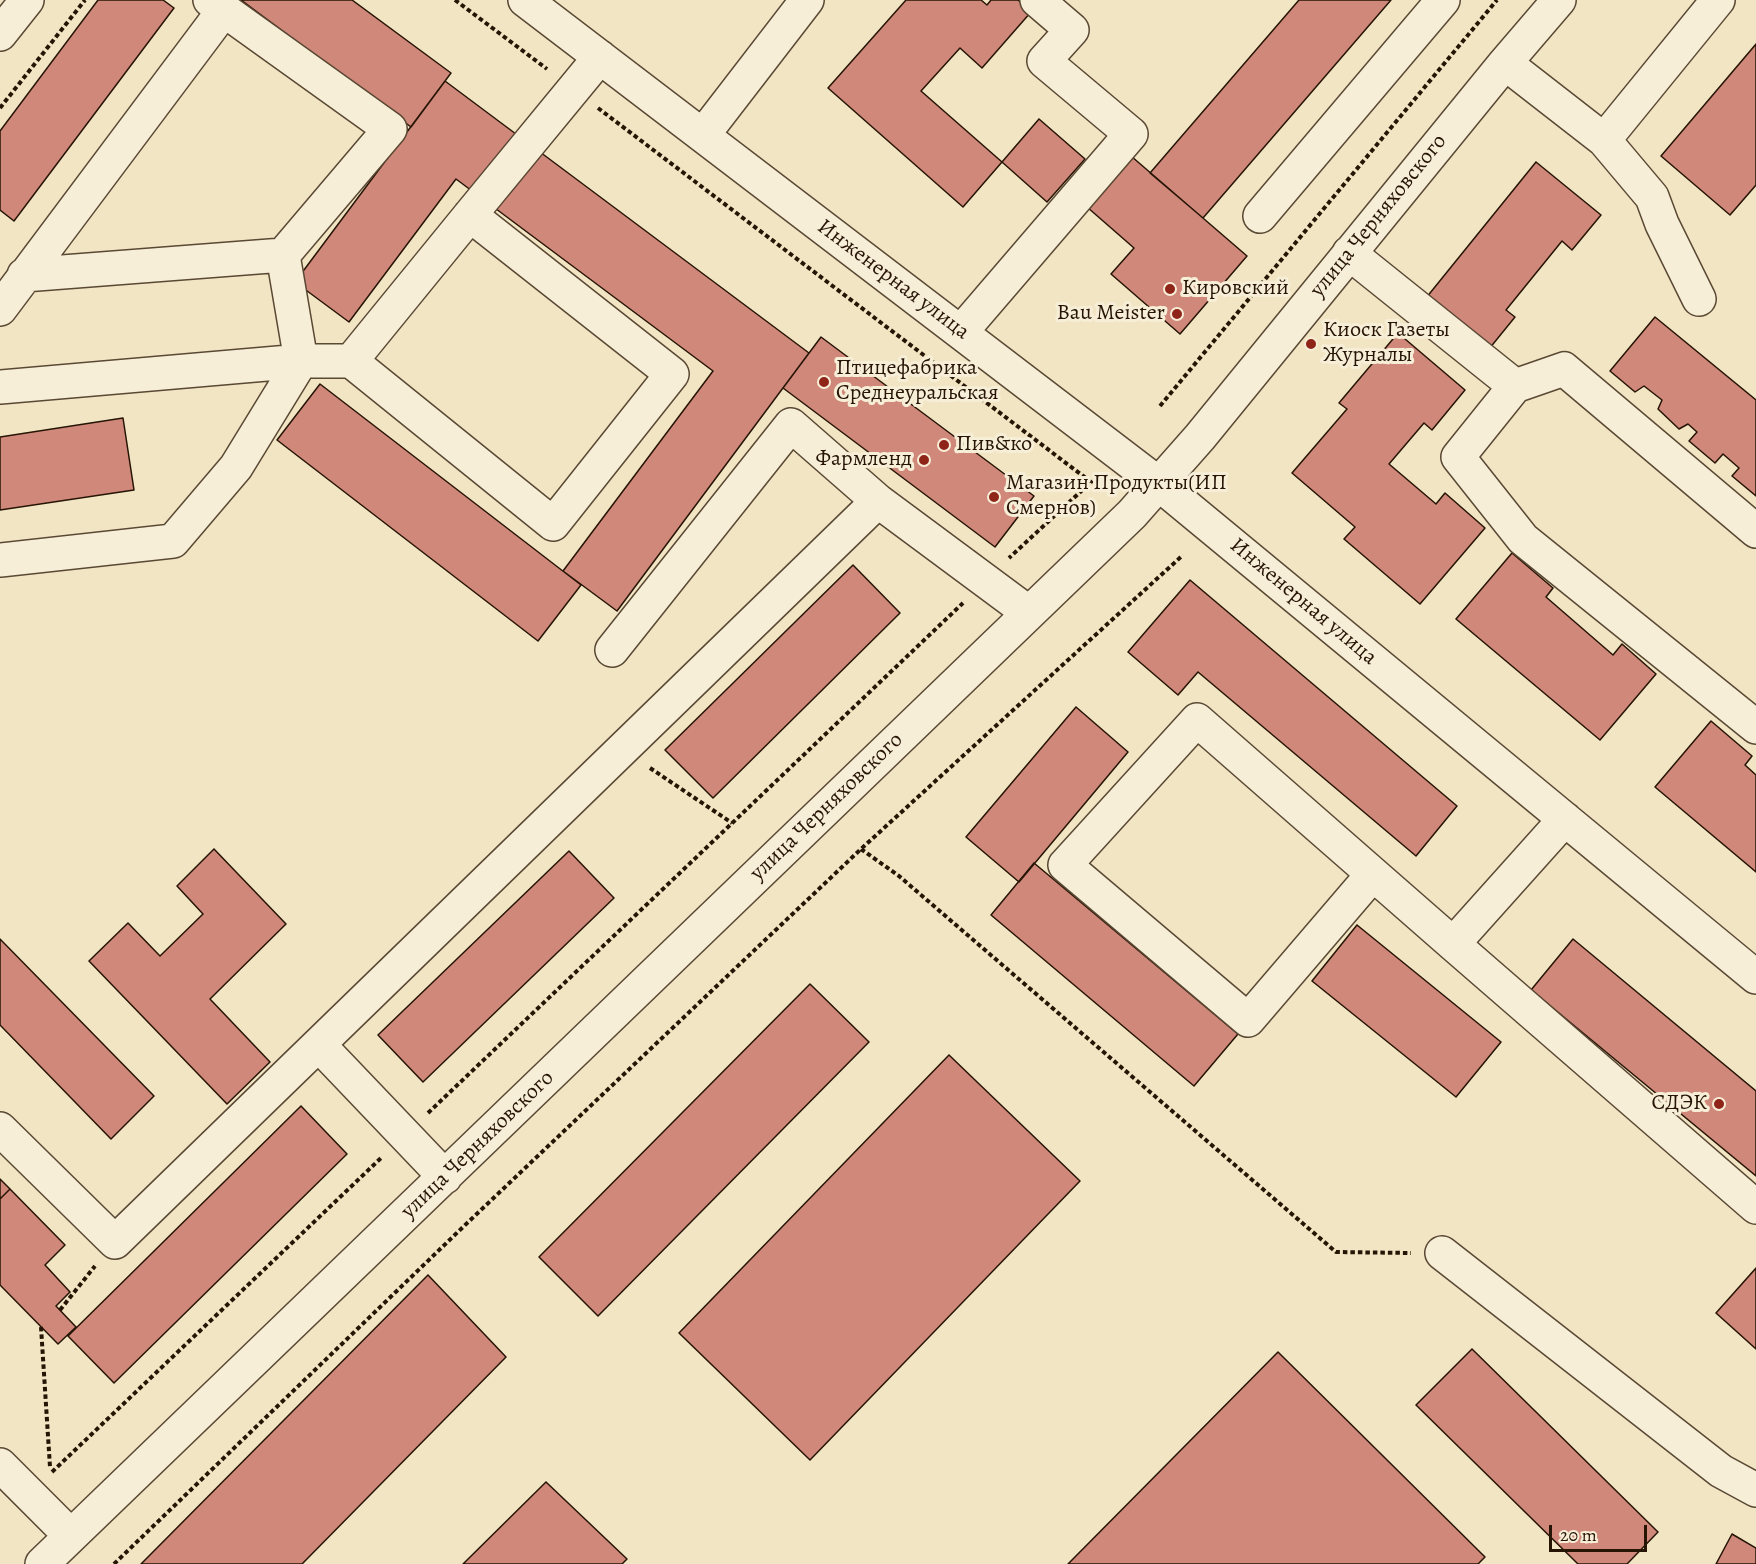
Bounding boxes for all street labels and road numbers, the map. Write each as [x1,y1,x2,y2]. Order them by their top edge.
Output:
street label: улица Черняховского [1305,129,1453,303]
street label: Инженерная улица [812,214,974,346]
street label: Инженерная улица [1224,533,1382,671]
street label: улица Черняховского [745,727,909,887]
street label: улица Черняховского [396,1065,560,1225]

